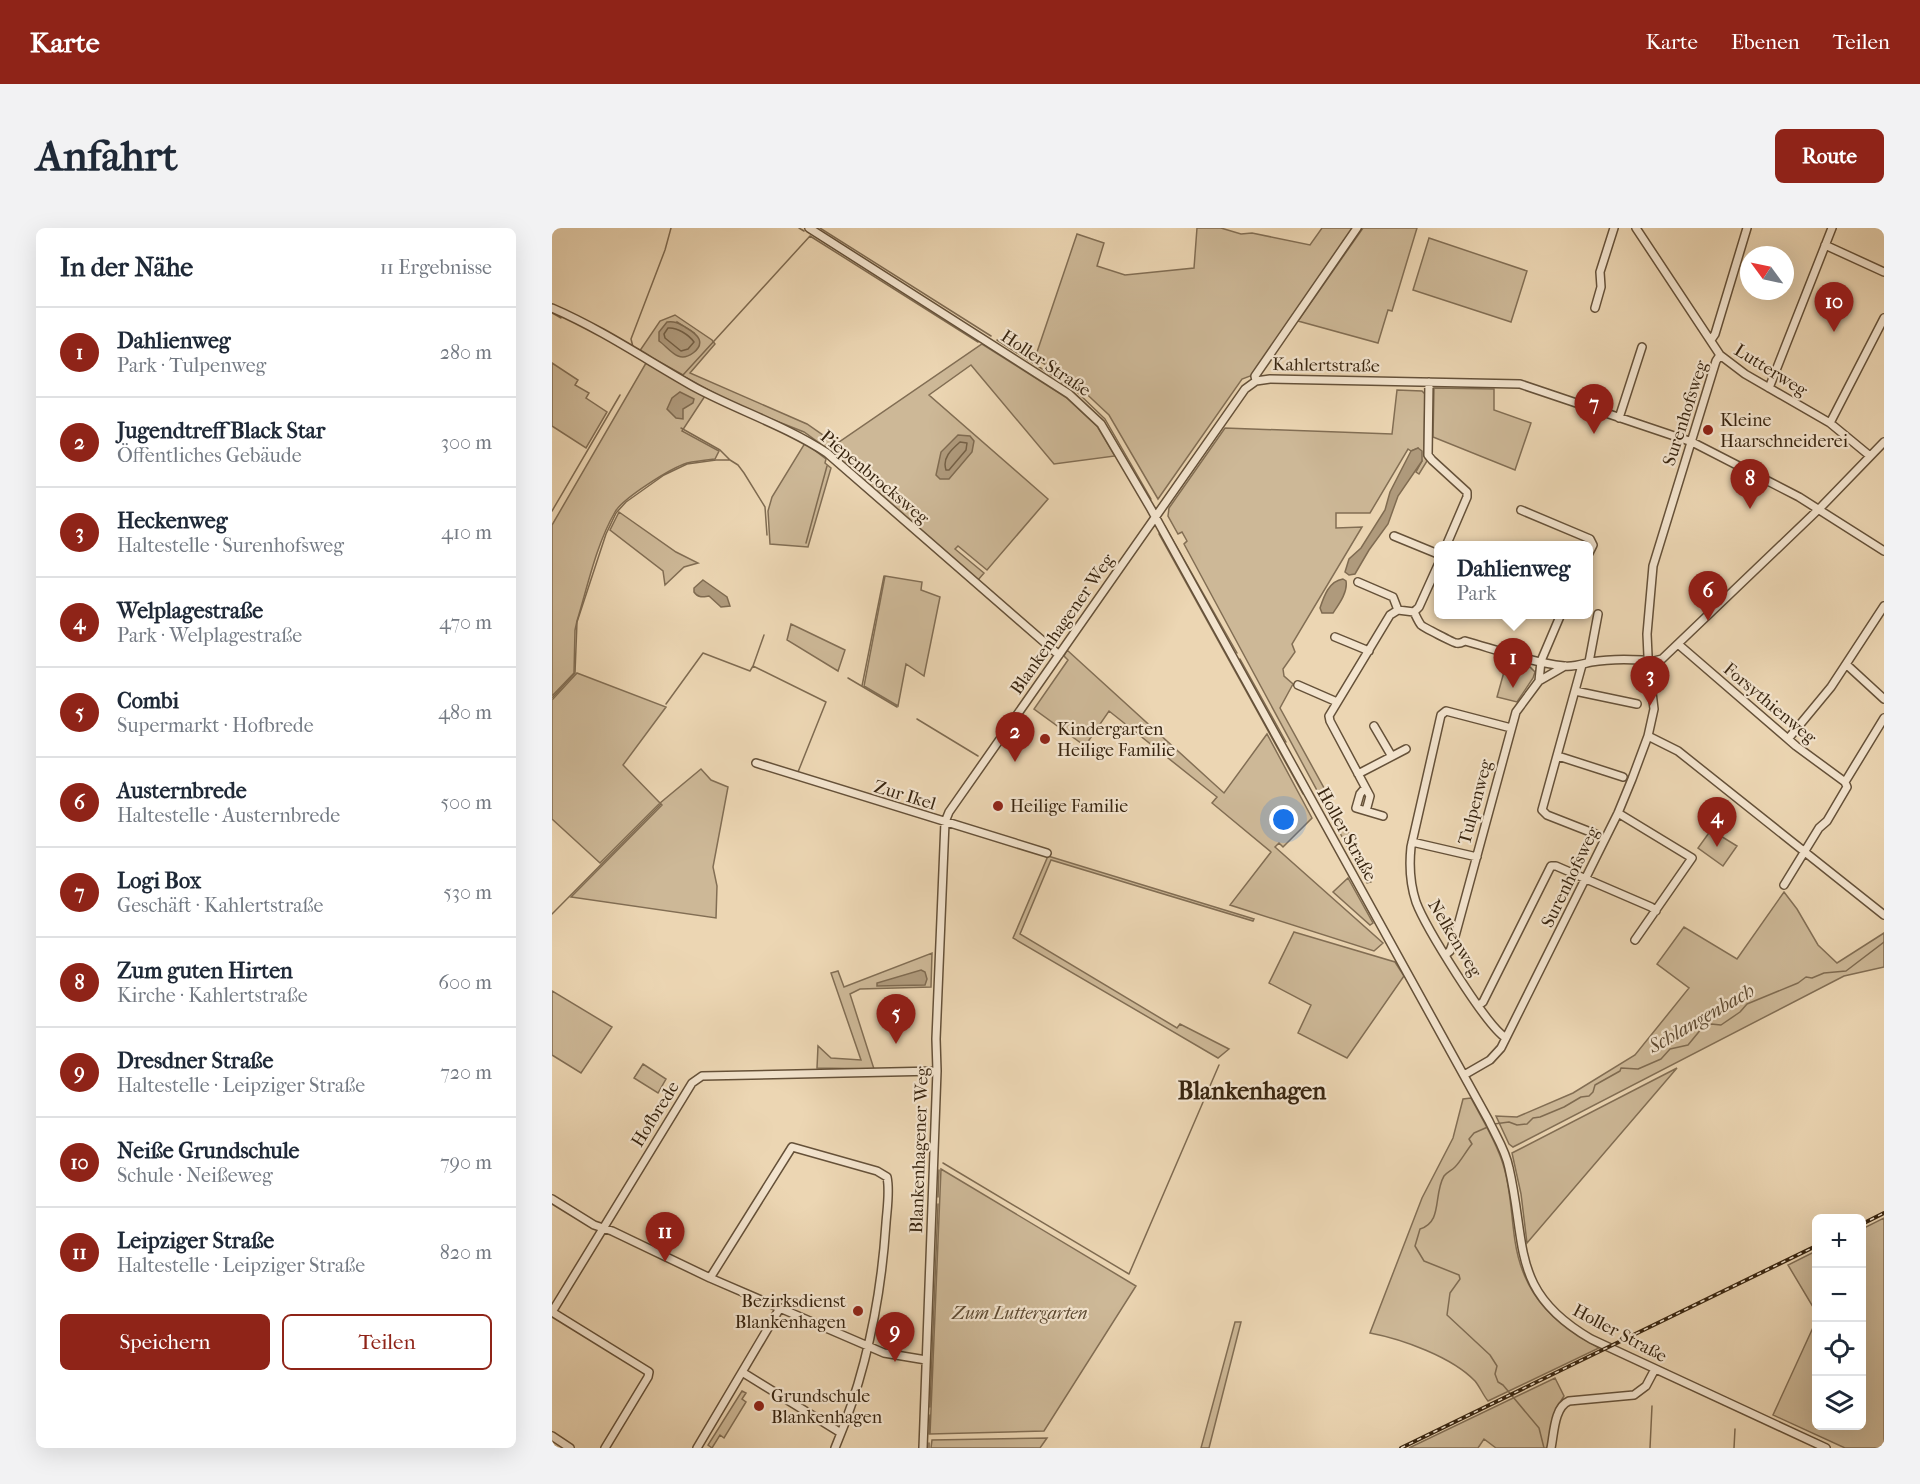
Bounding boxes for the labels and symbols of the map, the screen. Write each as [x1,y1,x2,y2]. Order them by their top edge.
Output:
north arrow [1740,246,1794,300]
pin: 10 [1814,282,1854,332]
street label: Holler Straße [997,326,1095,401]
street label: Lutterweg [1730,340,1811,401]
street label: Kahlertstraße [1272,354,1380,377]
street label: Surenhofsweg [1659,358,1712,468]
pin: 7 [1574,384,1614,434]
place label: Kleine Haarschneiderei [1720,410,1849,452]
marker: Kleine Haarschneiderei [1701,423,1715,437]
street label: Piepenbrocksweg [816,426,934,529]
pin: 8 [1730,460,1770,509]
street label: Blankenhagener Weg [1006,550,1119,699]
pin: 6 [1688,572,1728,621]
pin: 1 [1494,638,1532,688]
pin: 3 [1630,656,1670,706]
street label: Forsythienweg [1719,658,1821,749]
pin: 2 [996,712,1034,762]
place label: Kindergarten Heilige Familie [1057,719,1175,761]
marker: Kindergarten Heilige Familie [1038,732,1052,746]
street label: Tulpenweg [1454,757,1497,847]
street label: Zur Ikel [871,776,938,815]
street label: Holler Straße [1312,784,1381,885]
place label: Heilige Familie [1010,796,1128,817]
pin: 4 [1698,798,1736,847]
marker: Heilige Familie [991,799,1005,813]
your location [1269,805,1298,834]
street label: Surenhofsweg [1537,823,1604,931]
street label: Nelkenweg [1423,896,1486,981]
water label: Schlangenbach [1643,979,1758,1059]
pin: 5 [876,994,916,1044]
street label: Blankenhagener Weg [906,1066,933,1234]
street label: Hofbrede [627,1077,684,1151]
district label: Blankenhagen [1178,1077,1327,1105]
pin: 11 [646,1212,684,1262]
place label: Bezirksdienst Blankenhagen [735,1291,847,1333]
street label: Holler Straße [1569,1300,1671,1367]
park label: Zum Luttergarten [951,1303,1088,1324]
marker: Bezirksdienst Blankenhagen [851,1304,865,1318]
pin: 9 [876,1312,914,1362]
place label: Grundschule Blankenhagen [771,1386,883,1428]
marker: Grundschule Blankenhagen [752,1399,766,1413]

